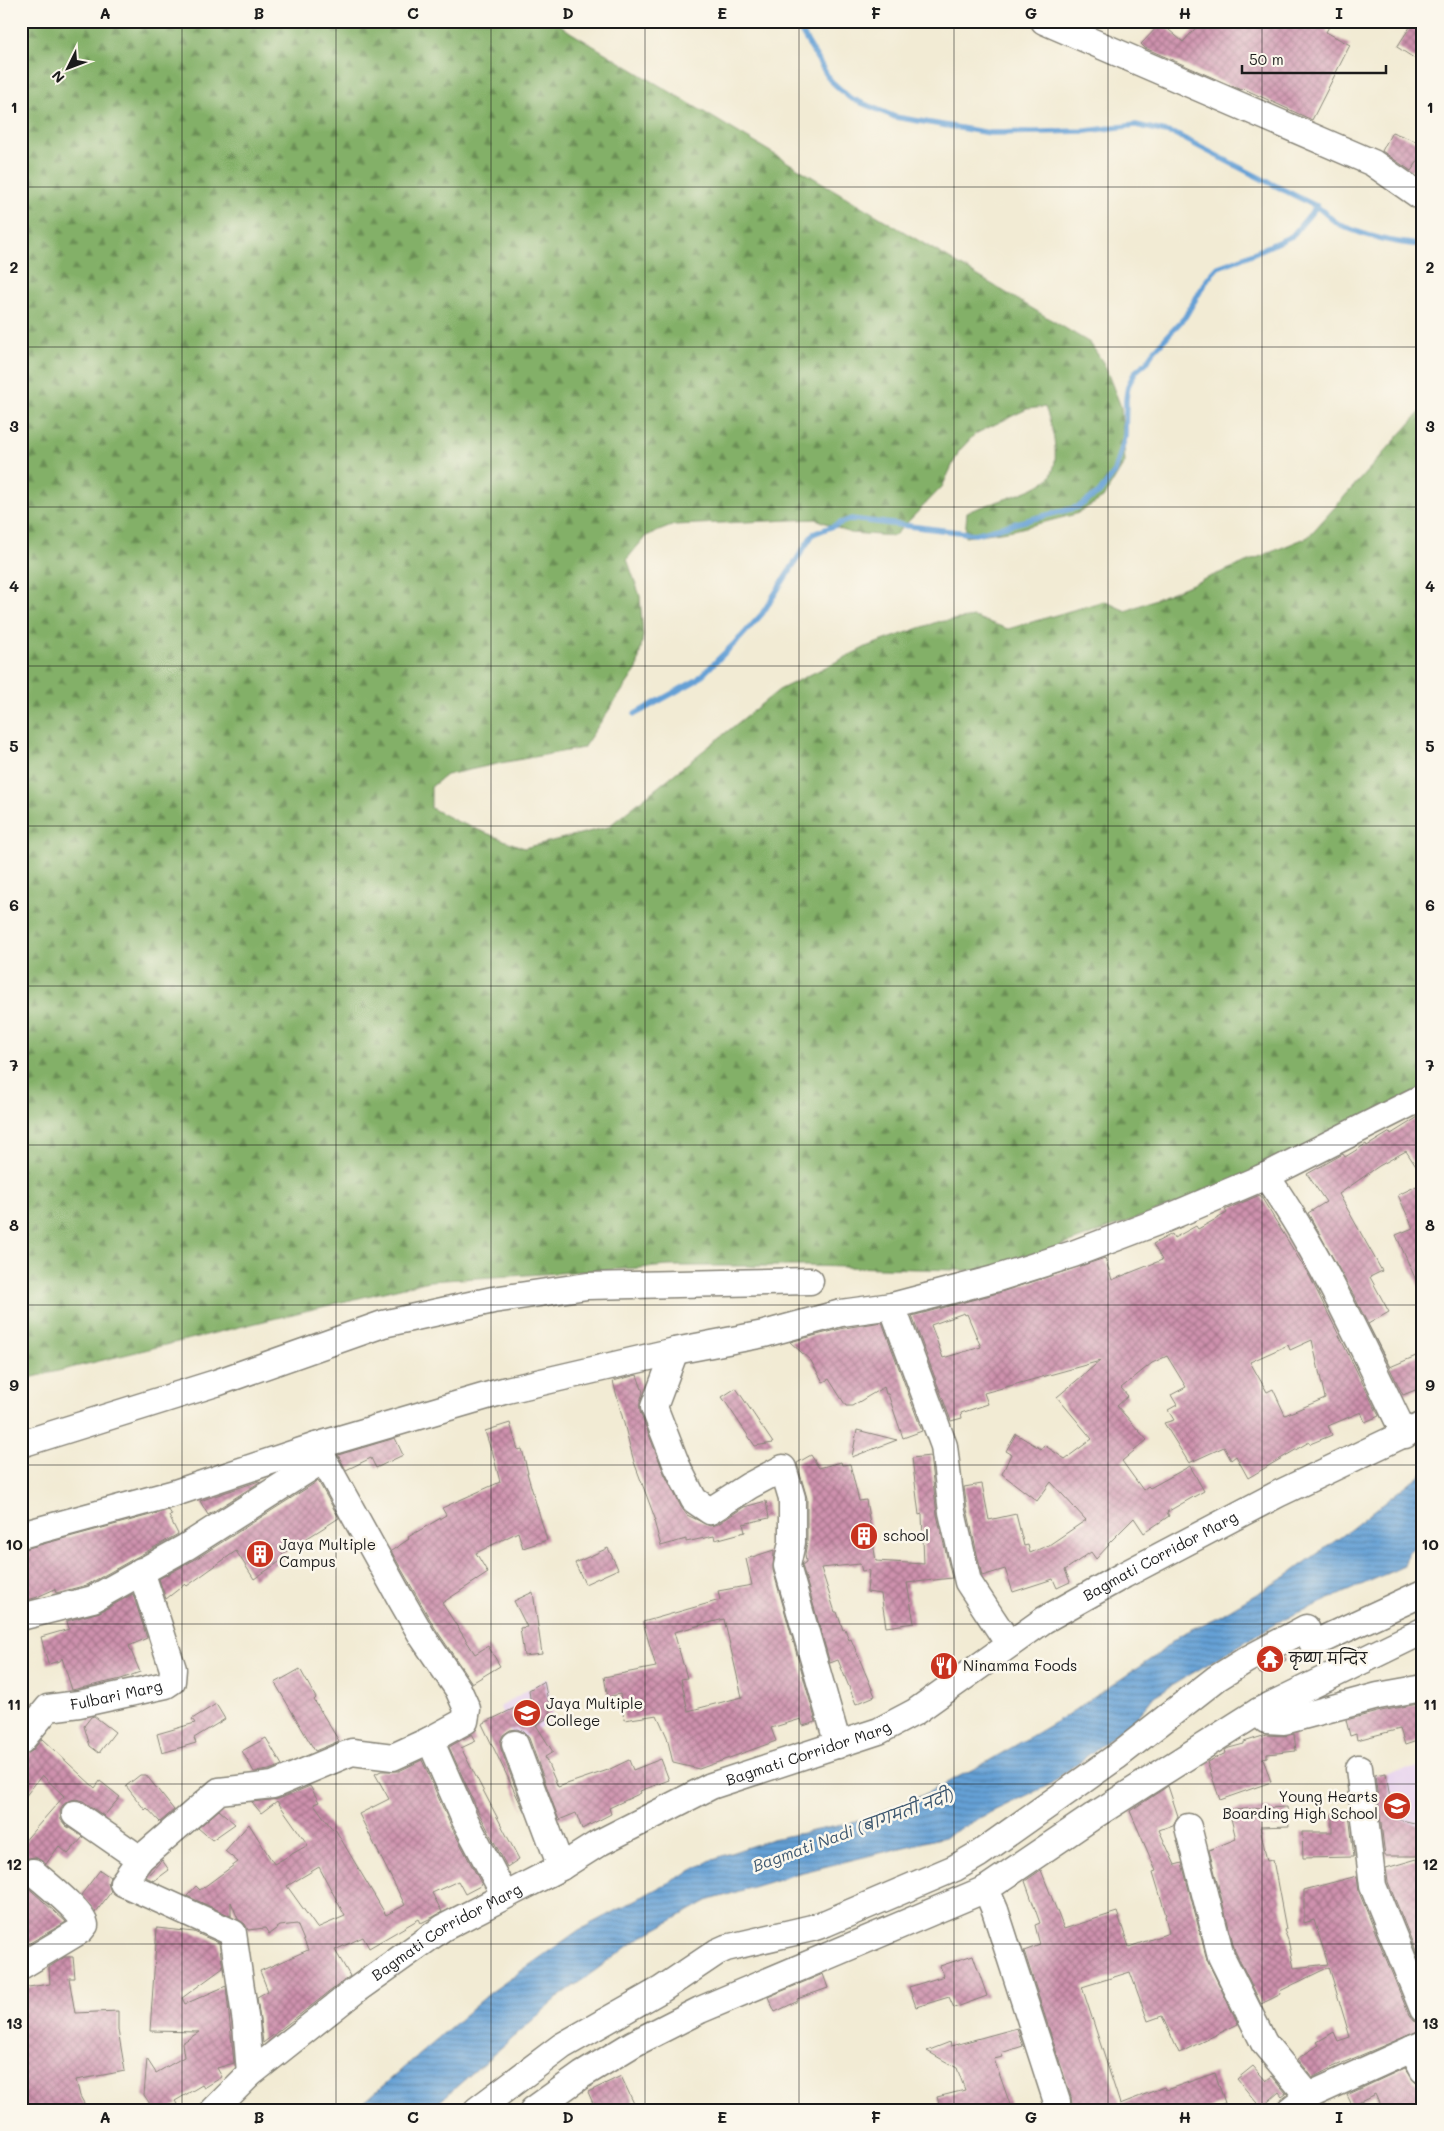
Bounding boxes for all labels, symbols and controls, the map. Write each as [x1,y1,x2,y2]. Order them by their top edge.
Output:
text: A [99,2,111,23]
text: B [254,2,264,23]
text: C [407,2,419,23]
text: D [562,2,574,23]
text: E [717,2,727,23]
text: F [871,2,881,23]
text: G [1025,2,1037,23]
text: H [1179,2,1191,23]
text: I [1335,2,1343,23]
north arrow [42,42,92,92]
scale bar [1242,42,1385,74]
text: 50 m [1249,49,1284,69]
text: N [47,67,69,87]
text: 1 [10,96,18,117]
text: 1 [1426,96,1434,117]
text: 2 [10,256,19,277]
text: 2 [1426,256,1435,277]
text: 3 [9,415,19,436]
text: 3 [1425,415,1435,436]
text: 4 [9,575,19,596]
text: 4 [1425,575,1435,596]
text: 5 [9,735,19,756]
text: 5 [1425,735,1435,756]
text: 6 [9,894,19,915]
text: 6 [1425,894,1435,915]
text: 7 [10,1054,19,1075]
text: 7 [1426,1054,1435,1075]
text: 8 [9,1214,19,1235]
text: 8 [1425,1214,1435,1235]
text: 9 [9,1374,19,1395]
text: 9 [1425,1374,1435,1395]
street label: Bagmati Corridor Marg [1079,1506,1241,1605]
building icon: school [849,1521,879,1551]
place label: school [883,1525,929,1545]
text: 10 [5,1533,23,1554]
text: 10 [1421,1533,1439,1554]
place label: Jaya Multiple Campus [279,1534,376,1571]
building icon: Jaya Multiple Campus [245,1539,275,1569]
temple icon: कृष्ण मन्दिर [1255,1644,1285,1674]
place label: कृष्ण मन्दिर [1288,1647,1368,1671]
restaurant icon: Ninamma Foods [929,1651,959,1681]
place label: Ninamma Foods [963,1655,1077,1675]
street label: Fulbari Marg [69,1675,164,1714]
text: 11 [7,1693,21,1714]
place label: Jaya Multiple College [546,1693,643,1730]
text: 11 [1423,1693,1437,1714]
school or university icon: Jaya Multiple College [512,1698,542,1728]
street label: Bagmati Corridor Marg [723,1716,894,1789]
water label: Bagmati Nadi (बागमती नदी) [749,1782,957,1876]
place label: Young Hearts Boarding High School [1222,1786,1378,1823]
school or university icon: Young Hearts Boarding High School [1382,1791,1412,1821]
text: 12 [6,1853,22,1874]
text: 12 [1422,1853,1438,1874]
street label: Bagmati Corridor Marg [367,1878,525,1985]
text: 13 [6,2012,23,2033]
text: 13 [1422,2012,1439,2033]
text: A [99,2106,111,2127]
text: B [254,2106,264,2127]
text: C [407,2106,419,2127]
text: D [562,2106,574,2127]
text: E [717,2106,727,2127]
text: F [871,2106,881,2127]
text: G [1025,2106,1037,2127]
text: H [1179,2106,1191,2127]
text: I [1335,2106,1343,2127]

